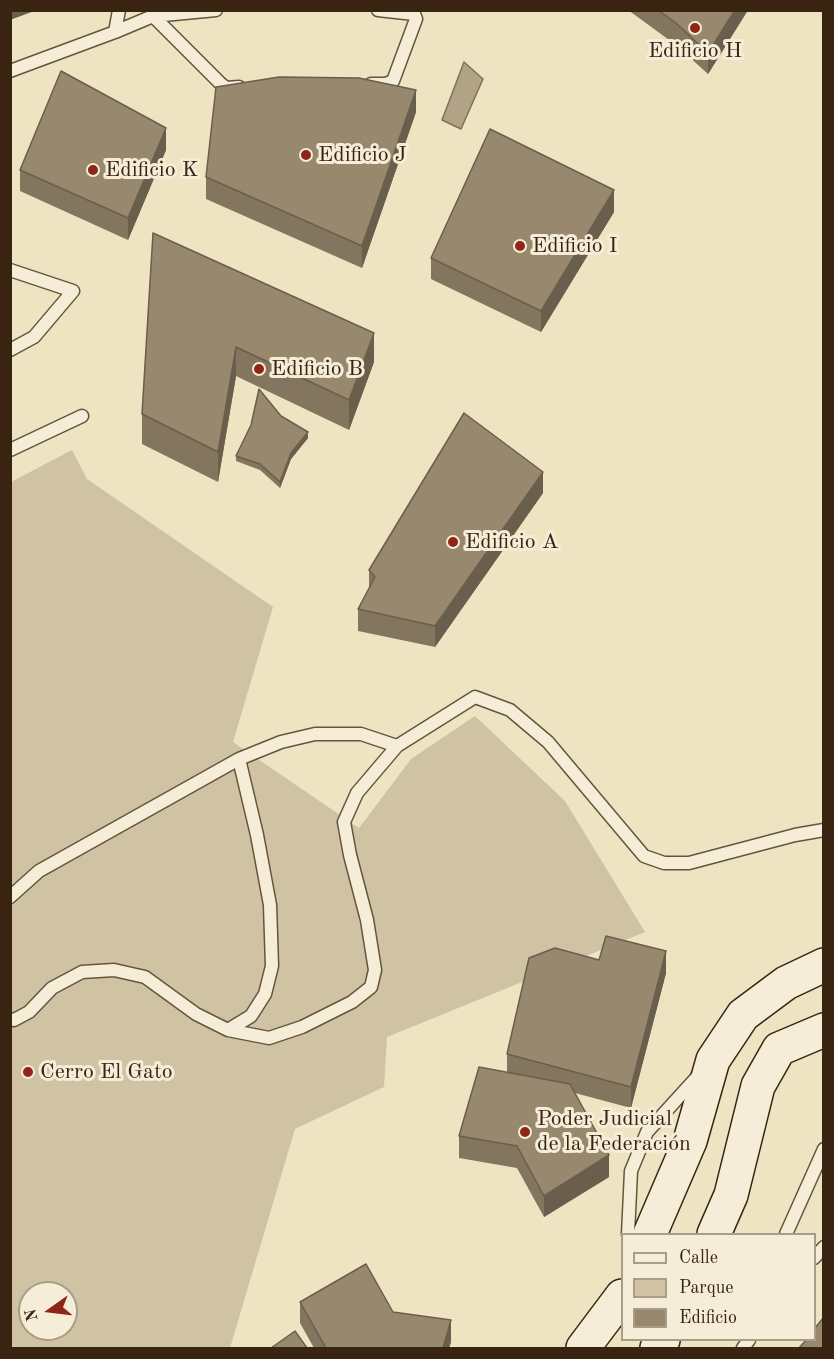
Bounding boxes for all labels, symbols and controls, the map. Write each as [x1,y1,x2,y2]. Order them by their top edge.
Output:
marker: Edificio H [688,21,702,35]
place label: Edificio H [648,38,742,64]
place label: Edificio J [318,142,407,168]
marker: Edificio J [299,148,313,162]
place label: Edificio K [105,157,198,183]
marker: Edificio K [86,163,100,177]
place label: Edificio I [532,233,618,259]
marker: Edificio I [513,239,527,253]
place label: Edificio B [271,356,363,382]
marker: Edificio B [252,362,266,376]
place label: Edificio A [465,529,559,555]
marker: Edificio A [446,535,460,549]
place label: Cerro El Gato [40,1059,173,1085]
marker: Cerro El Gato [21,1065,35,1079]
place label: Poder Judicial de la Federación [537,1106,691,1158]
marker: Poder Judicial de la Federación [518,1125,532,1139]
legend [621,1233,816,1341]
text: Calle [679,1249,718,1267]
text: Parque [679,1279,734,1297]
north arrow [18,1281,78,1341]
text: N [23,1307,42,1323]
text: Edificio [679,1309,737,1327]

